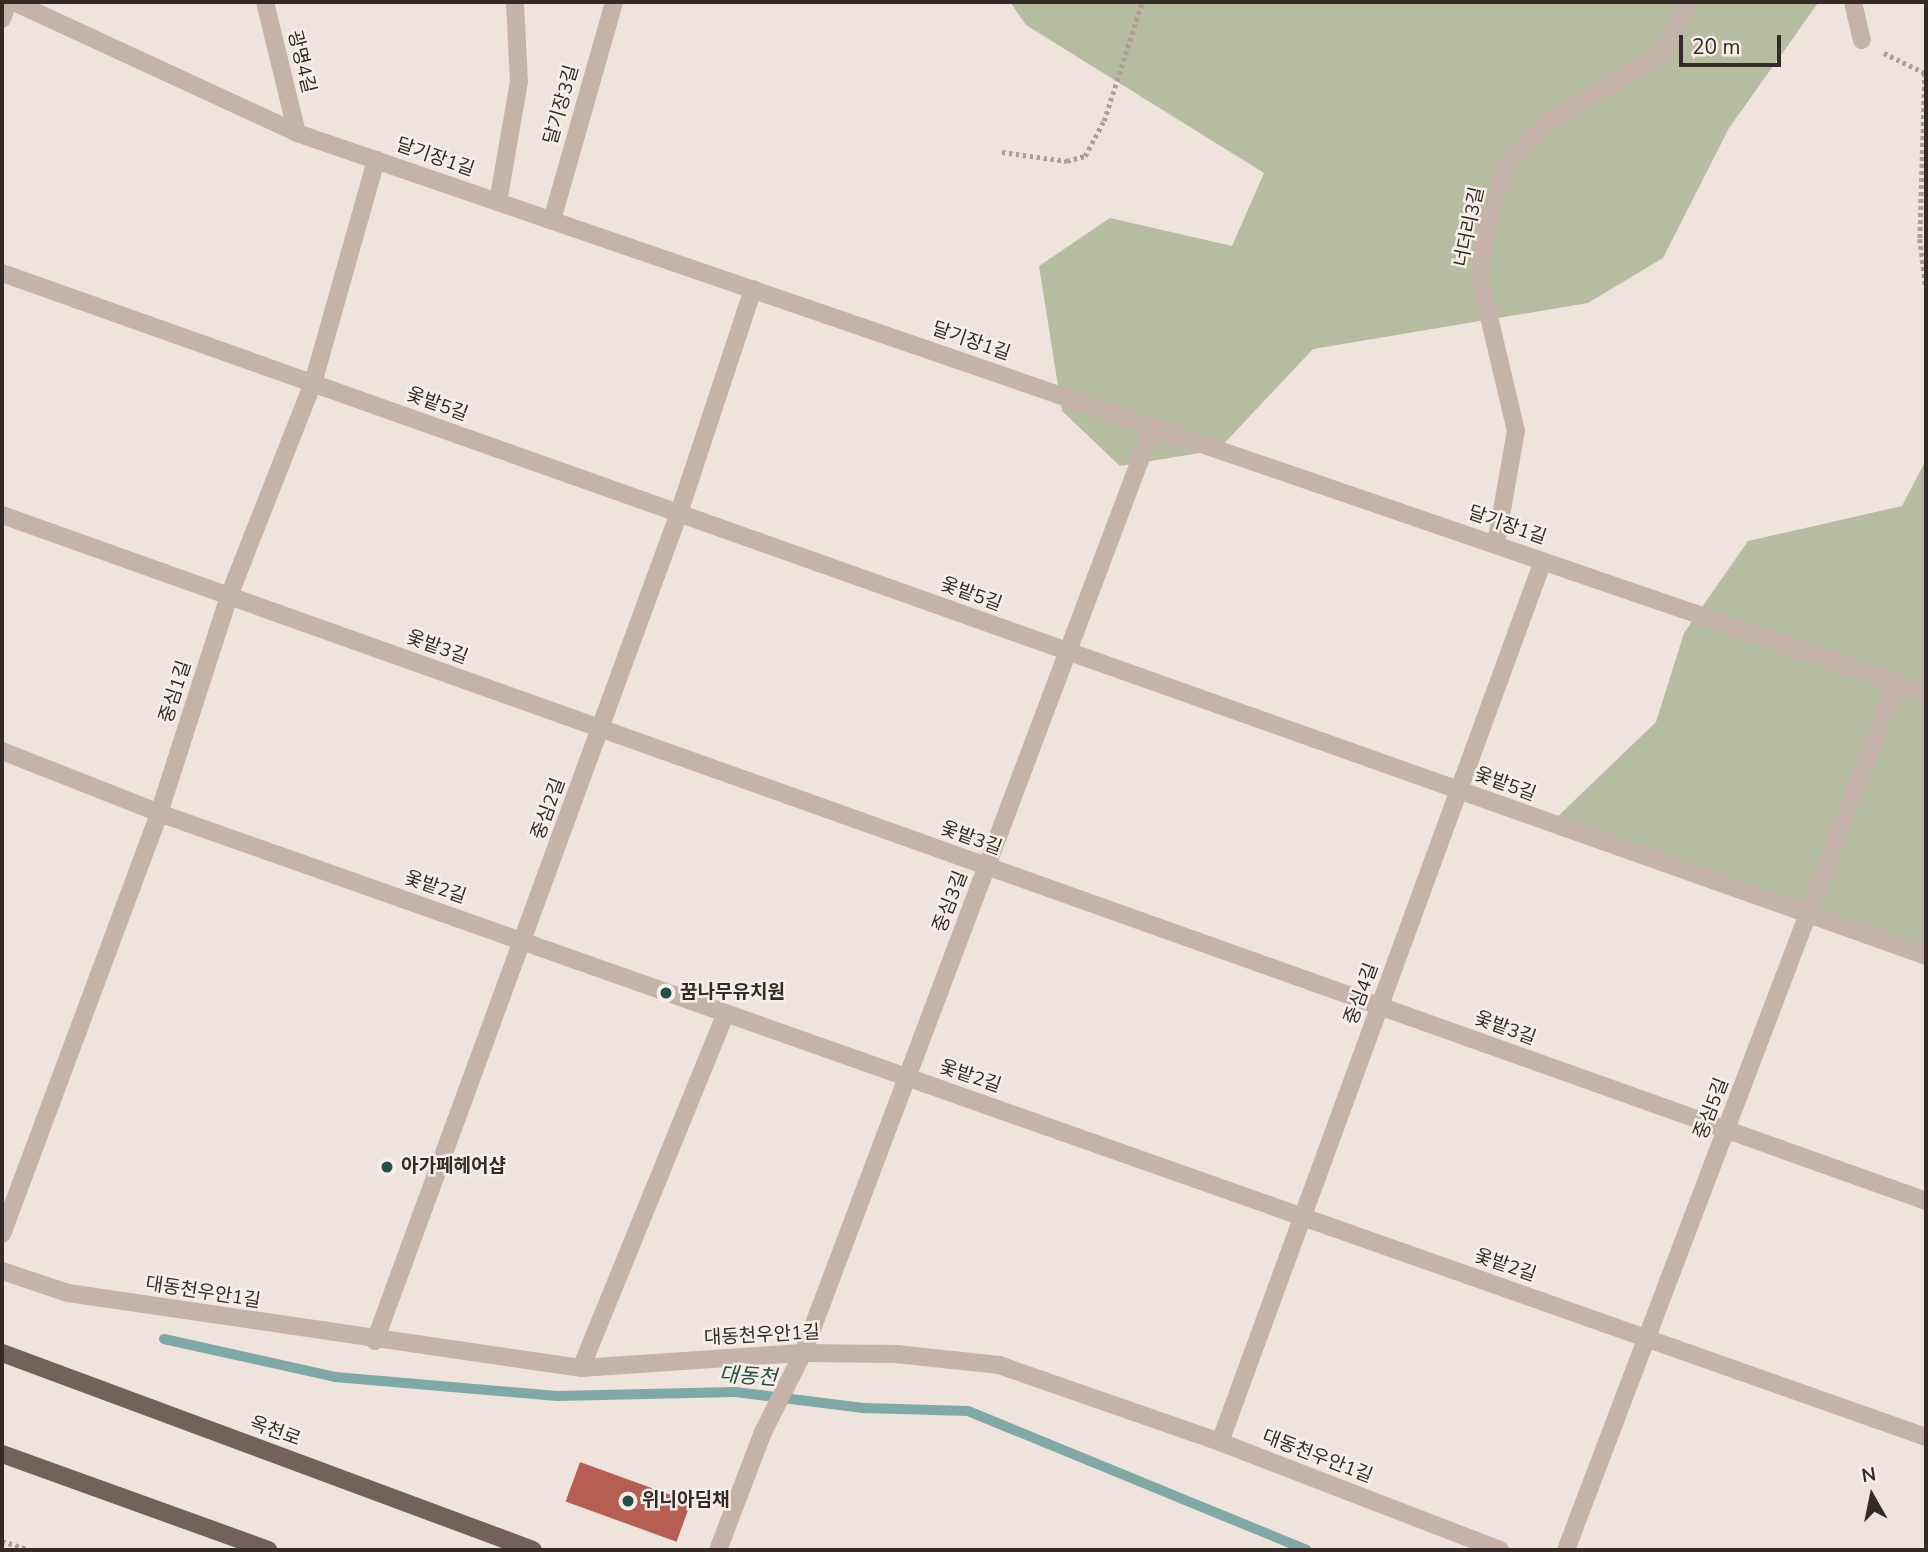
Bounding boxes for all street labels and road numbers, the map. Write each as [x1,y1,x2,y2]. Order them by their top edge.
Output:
street label: 광명4길 [282,28,320,96]
street label: 달기장3길 [540,63,584,147]
street label: 달기장1길 [393,134,477,182]
street label: 너더리3길 [1450,185,1490,269]
street label: 달기장1길 [929,318,1013,366]
street label: 옻밭5길 [403,383,471,427]
street label: 달기장1길 [1465,502,1549,550]
street label: 옻밭5길 [937,573,1005,617]
street label: 옻밭3길 [403,626,471,670]
street label: 중심1길 [155,658,197,726]
street label: 옻밭5길 [1471,763,1539,807]
street label: 중심2길 [527,775,571,843]
street label: 옻밭3길 [937,817,1005,861]
street label: 옻밭2길 [401,867,469,909]
street label: 중심3길 [929,868,973,936]
street label: 중심4길 [1340,960,1384,1028]
street label: 옻밭3길 [1471,1007,1539,1051]
street label: 옻밭2길 [936,1056,1004,1098]
street label: 중심5길 [1690,1075,1734,1143]
street label: 옻밭2길 [1471,1245,1539,1287]
street label: 대동천우안1길 [144,1273,262,1313]
street label: 대동천우안1길 [703,1322,821,1350]
street label: 옥천로 [246,1412,304,1452]
street label: 대동천우안1길 [1259,1426,1375,1488]

